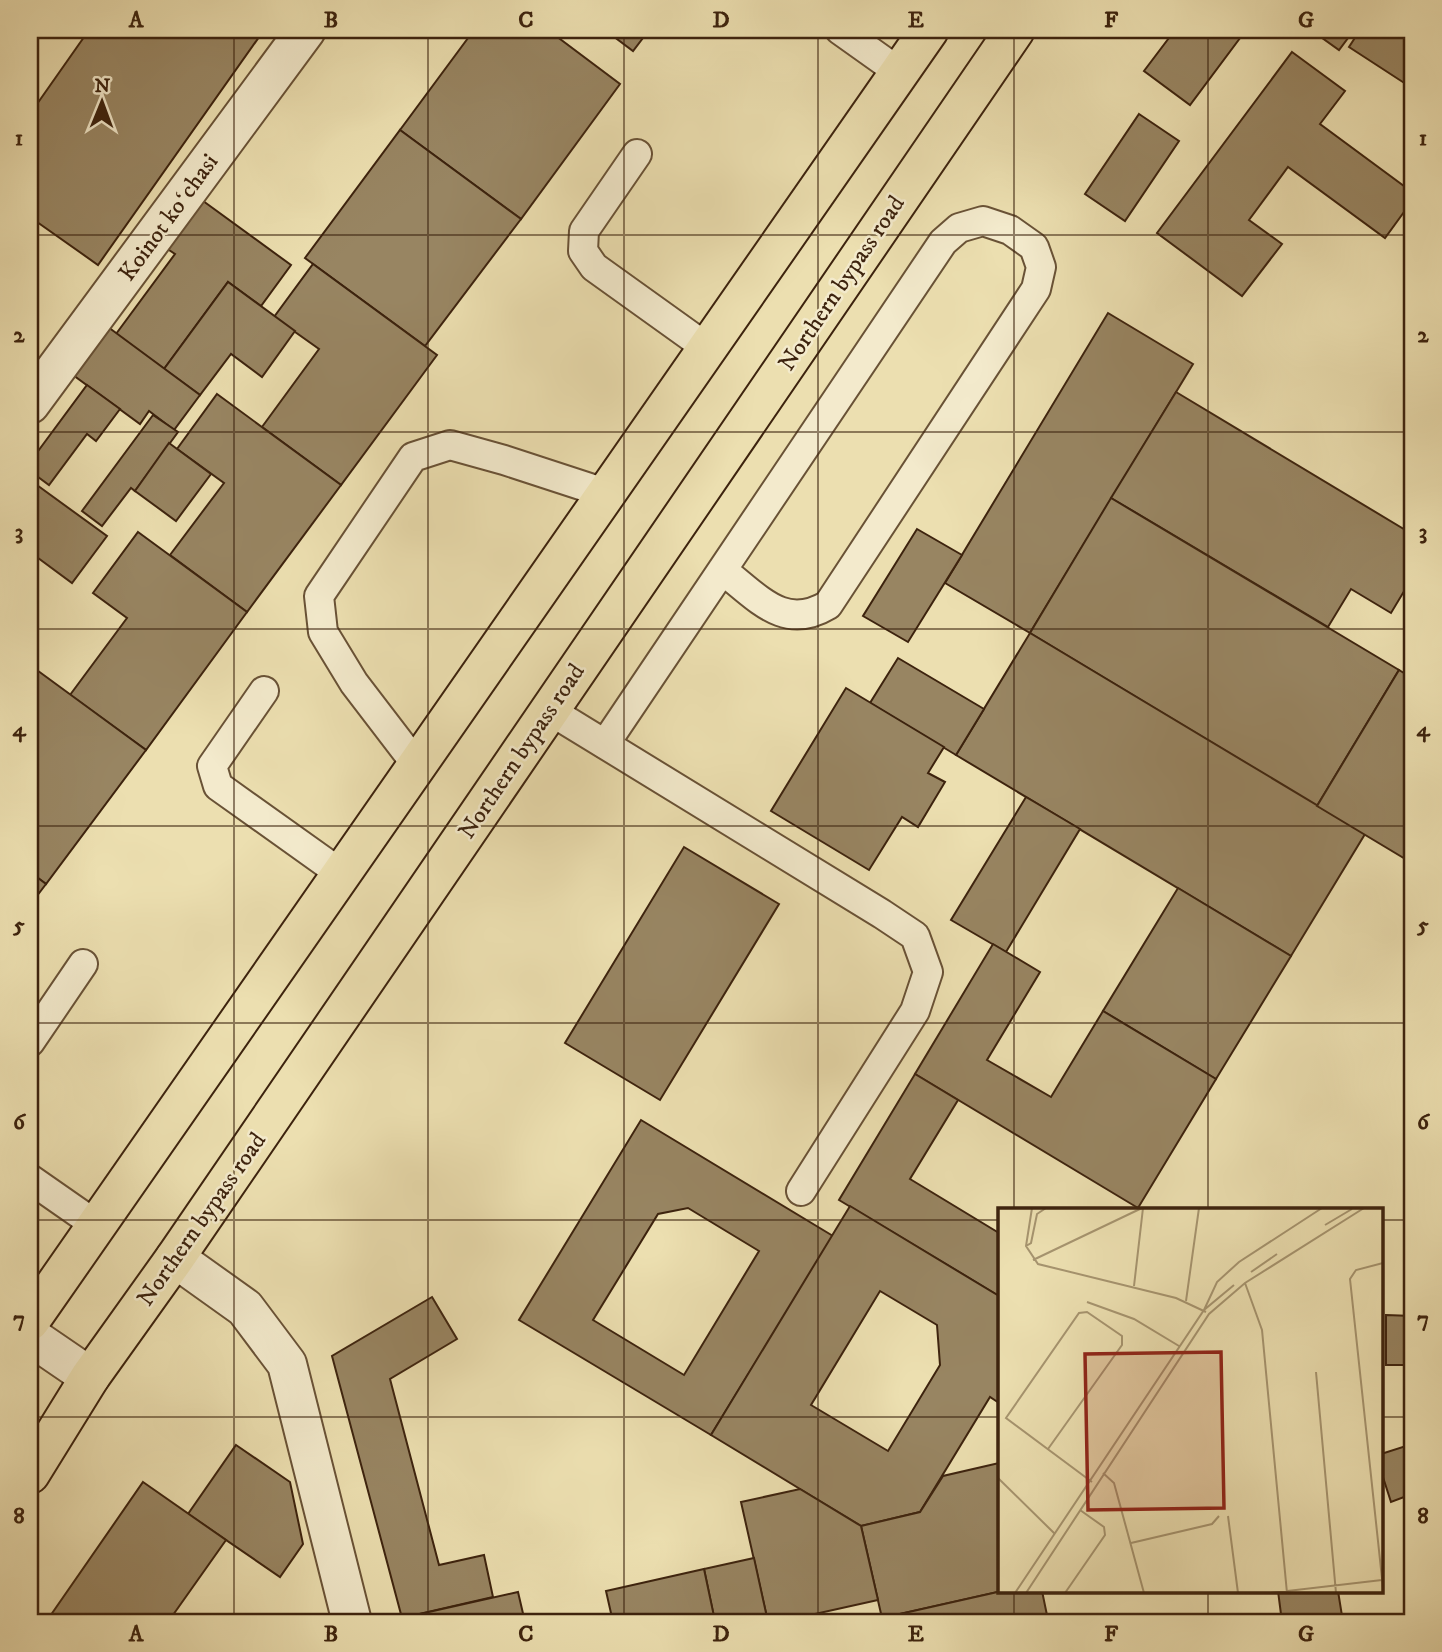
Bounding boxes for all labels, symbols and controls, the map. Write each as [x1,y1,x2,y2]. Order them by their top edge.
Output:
text: A [128,6,145,35]
text: B [324,6,338,35]
text: C [518,6,534,35]
text: D [712,6,730,35]
text: E [908,6,924,35]
text: F [1104,6,1119,35]
text: G [1298,6,1314,35]
north arrow [66,66,136,136]
text: N [94,75,111,98]
text: 1 [15,124,23,153]
text: 1 [1419,124,1427,153]
street label: Koinot koʻchasi [113,148,225,287]
street label: Northern bypass road [772,190,912,377]
text: 2 [13,321,25,350]
text: 2 [1417,321,1429,350]
text: 3 [15,518,23,547]
text: 3 [1419,518,1427,547]
street label: Northern bypass road [452,658,592,845]
text: 4 [12,715,27,744]
text: 4 [1416,715,1431,744]
text: 5 [12,911,25,940]
text: 5 [1416,911,1429,940]
text: 6 [13,1108,27,1137]
text: 6 [1417,1108,1431,1137]
street label: Northern bypass road [131,1127,273,1312]
inset map [998,1208,1382,1592]
text: 7 [13,1305,25,1334]
text: 7 [1417,1305,1429,1334]
text: 8 [13,1502,25,1531]
text: 8 [1417,1502,1429,1531]
text: A [128,1620,145,1649]
text: B [324,1620,338,1649]
text: C [518,1620,534,1649]
text: D [712,1620,730,1649]
text: E [908,1620,924,1649]
text: F [1104,1620,1119,1649]
text: G [1298,1620,1314,1649]

